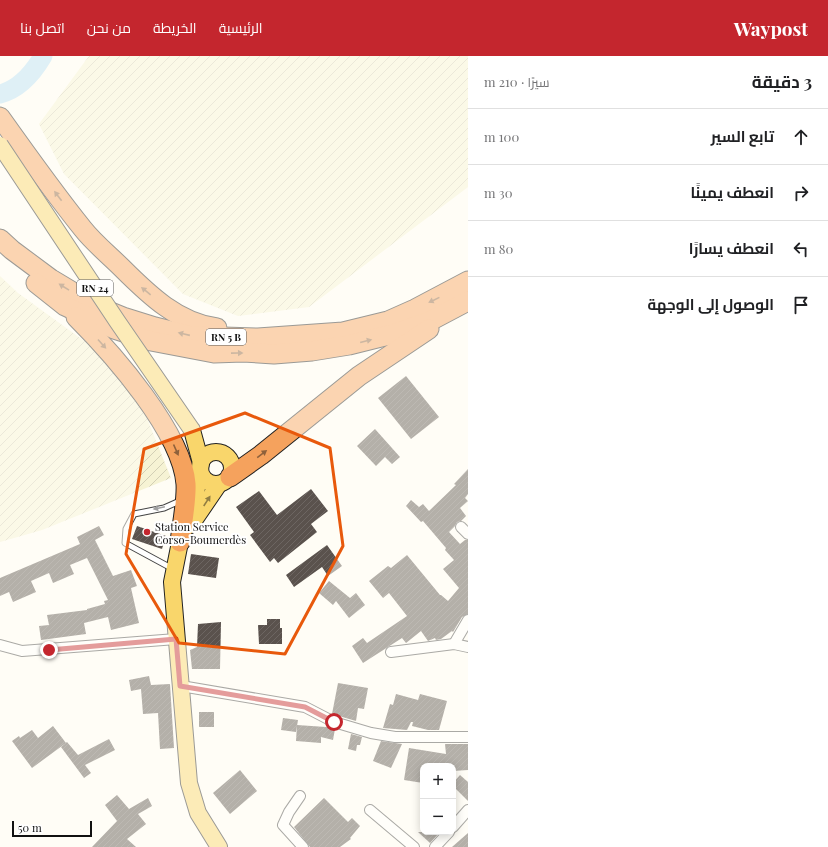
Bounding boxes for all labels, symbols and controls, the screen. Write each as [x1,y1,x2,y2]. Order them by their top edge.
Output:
text: Waypost [734,15,808,41]
text: اتصل بنا [20,18,65,37]
text: من نحن [87,18,131,37]
text: الخريطة [153,18,197,37]
text: الرئيسية [219,18,263,37]
text: 3 دقيقة [752,70,812,92]
text: سيرًا · 210 m [484,73,550,90]
text: تابع السير [711,126,774,146]
icon: ahead [790,126,812,148]
text: 100 m [484,128,519,145]
text: انعطف يمينًا [691,182,774,202]
icon: right [790,182,812,204]
text: 30 m [484,184,512,201]
one-way arrow [54,191,62,202]
text: انعطف يسارًا [689,238,774,258]
icon: left [790,238,812,260]
text: 80 m [484,240,513,257]
road number: RN 24 [77,280,113,296]
one-way arrow [58,284,70,291]
one-way arrow [141,287,152,296]
text: الوصول إلى الوجهة [648,294,774,314]
icon: arrive [790,294,812,316]
one-way arrow [428,297,439,303]
road number: RN 5 B [206,329,246,345]
one-way arrow [178,331,190,337]
one-way arrow [360,338,372,344]
one-way arrow [97,339,107,349]
one-way arrow [231,349,243,356]
one-way arrow [173,444,179,456]
one-way arrow [256,450,267,459]
one-way arrow [203,496,211,506]
one-way arrow [153,506,166,512]
place label: Station Service Corso-Boumerdès [155,519,246,547]
marker: Station Service Corso-Boumerdès [142,527,152,537]
route end [40,641,58,659]
route start [325,713,343,731]
map controls [420,763,456,835]
button: + [420,763,456,799]
button: − [420,799,456,835]
scale bar [12,819,92,838]
text: 50 m [18,820,42,835]

